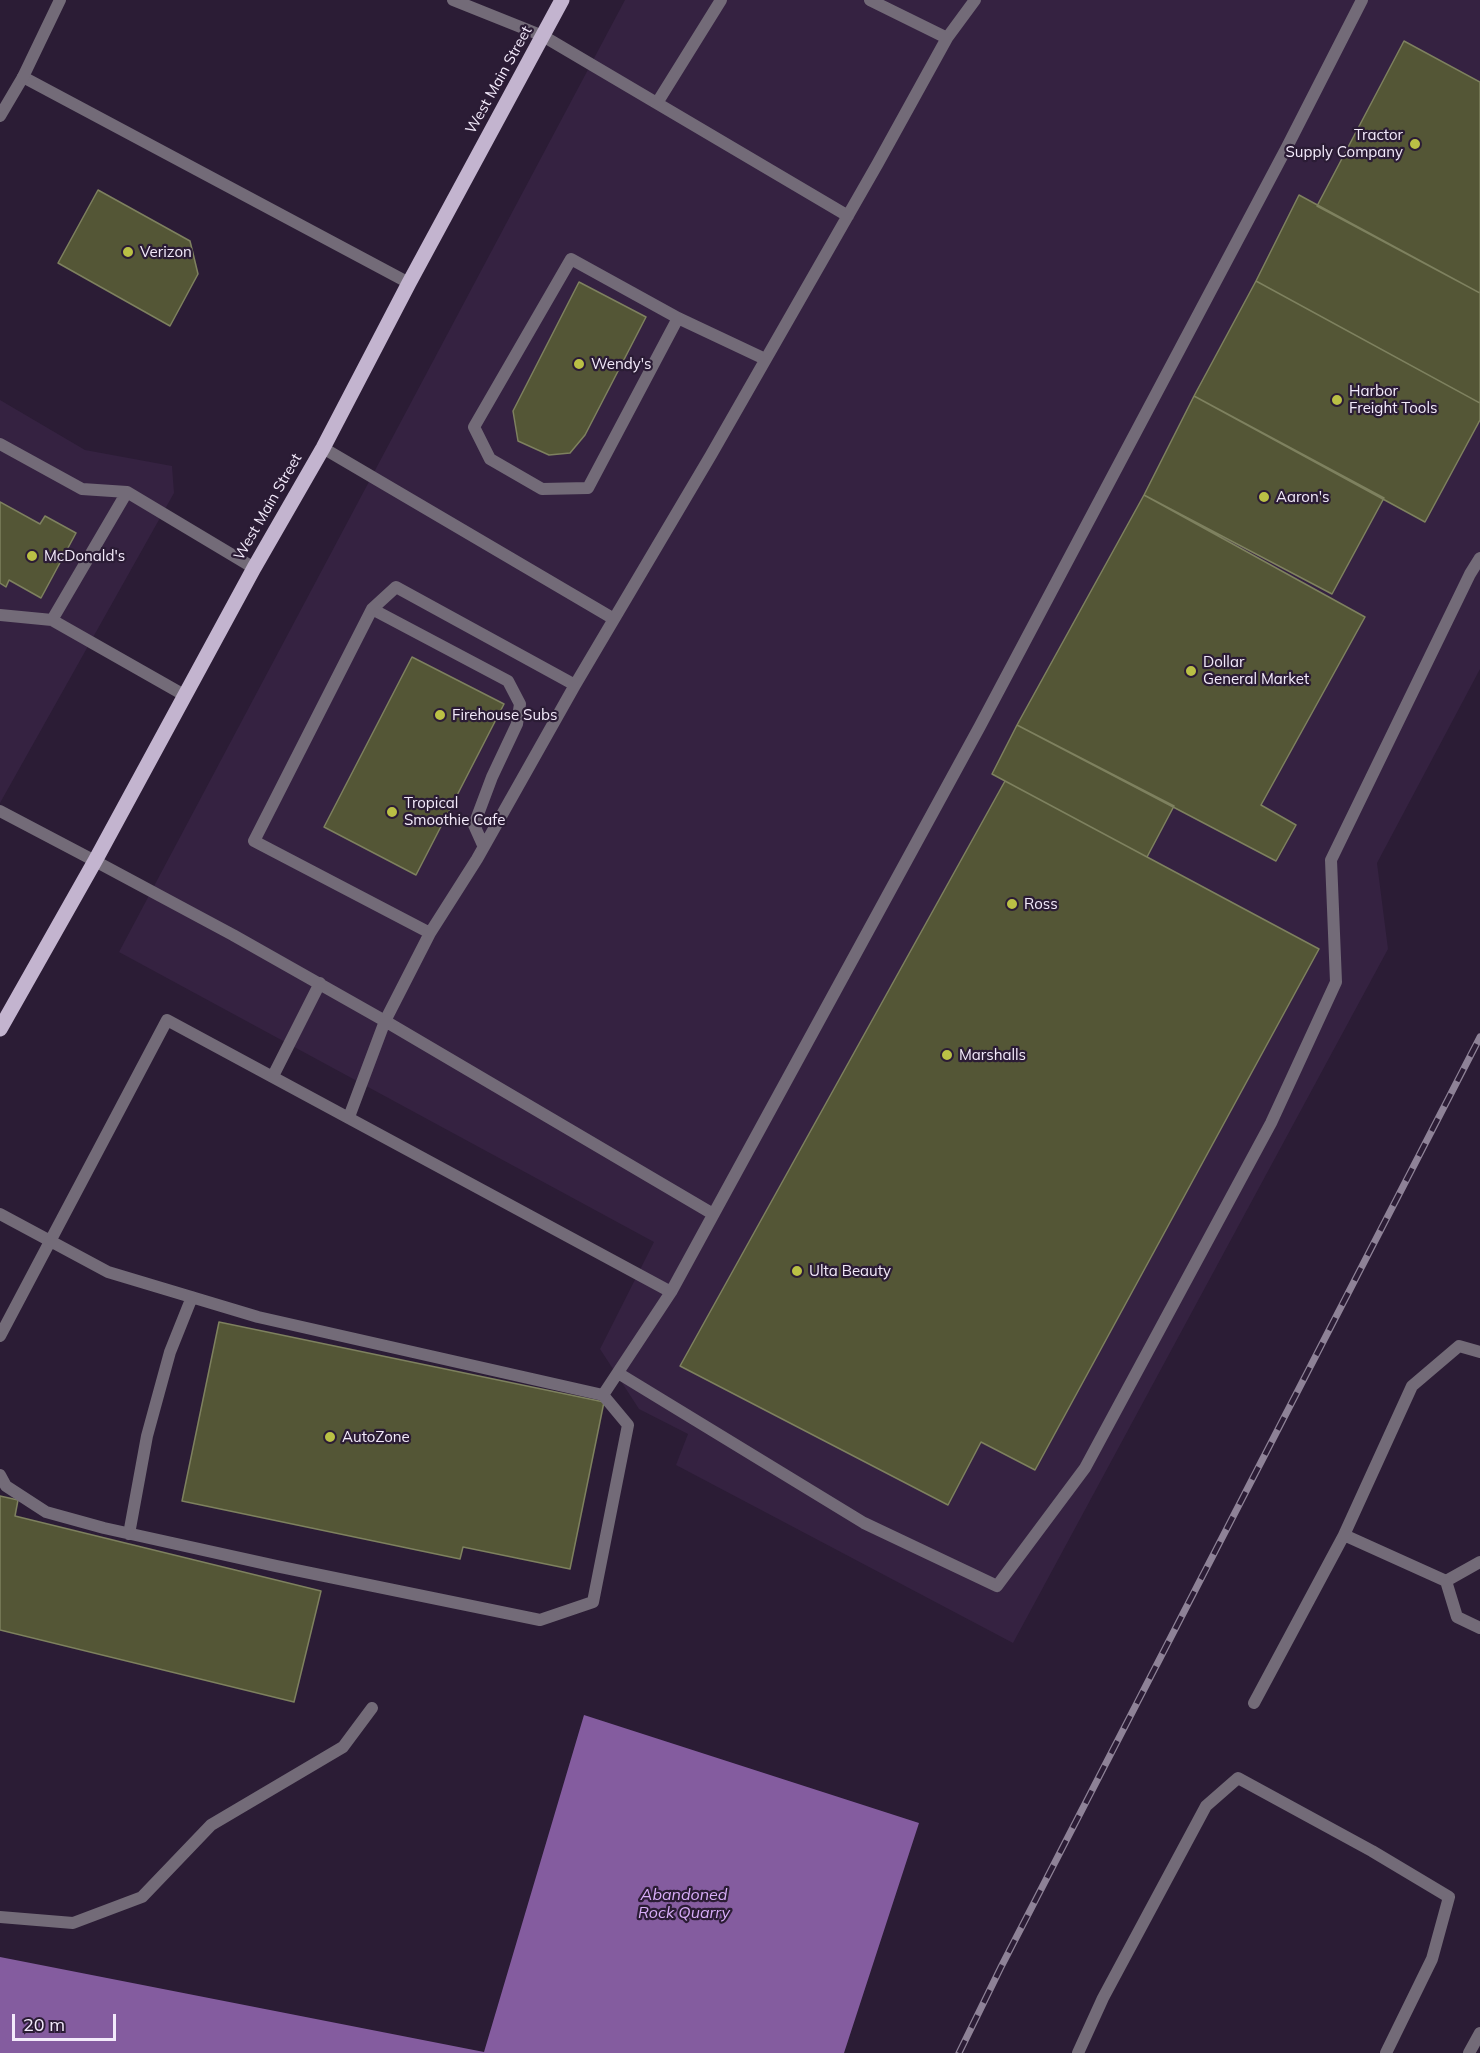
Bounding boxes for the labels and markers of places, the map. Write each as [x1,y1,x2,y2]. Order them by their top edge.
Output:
place label: Tractor Supply Company [1285,126,1403,161]
marker: Tractor Supply Company [1408,137,1422,151]
place label: Verizon [140,243,192,261]
marker: Verizon [121,245,135,259]
place label: Wendy's [591,355,651,373]
marker: Wendy's [572,357,586,371]
place label: Harbor Freight Tools [1349,382,1437,417]
marker: Harbor Freight Tools [1330,393,1344,407]
place label: Aaron's [1276,488,1329,506]
marker: Aaron's [1257,490,1271,504]
place label: McDonald's [44,547,125,565]
marker: McDonald's [25,549,39,563]
place label: Dollar General Market [1203,653,1309,688]
marker: Dollar General Market [1184,664,1198,678]
place label: Firehouse Subs [452,706,557,724]
marker: Firehouse Subs [433,708,447,722]
place label: Tropical Smoothie Cafe [404,794,505,829]
marker: Tropical Smoothie Cafe [385,805,399,819]
place label: Ross [1024,895,1058,913]
marker: Ross [1005,897,1019,911]
place label: Marshalls [959,1046,1026,1064]
marker: Marshalls [940,1048,954,1062]
place label: Ulta Beauty [809,1262,891,1280]
marker: Ulta Beauty [790,1264,804,1278]
place label: AutoZone [342,1428,410,1446]
marker: AutoZone [323,1430,337,1444]

